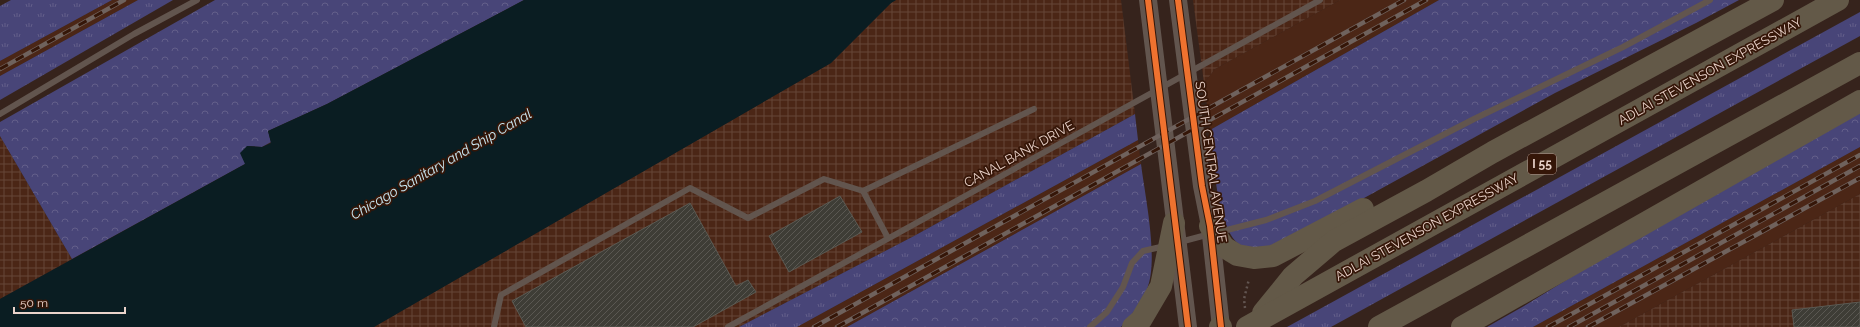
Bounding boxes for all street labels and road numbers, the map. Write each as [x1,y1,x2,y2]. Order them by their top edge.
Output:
street label: ADLAI STEVENSON EXPRESSWAY [1616,14,1805,128]
street label: SOUTH CENTRAL AVENUE [1192,80,1230,244]
street label: CANAL BANK DRIVE [961,117,1077,190]
road number: I 55 [1528,154,1556,174]
street label: ADLAI STEVENSON EXPRESSWAY [1333,170,1522,284]

